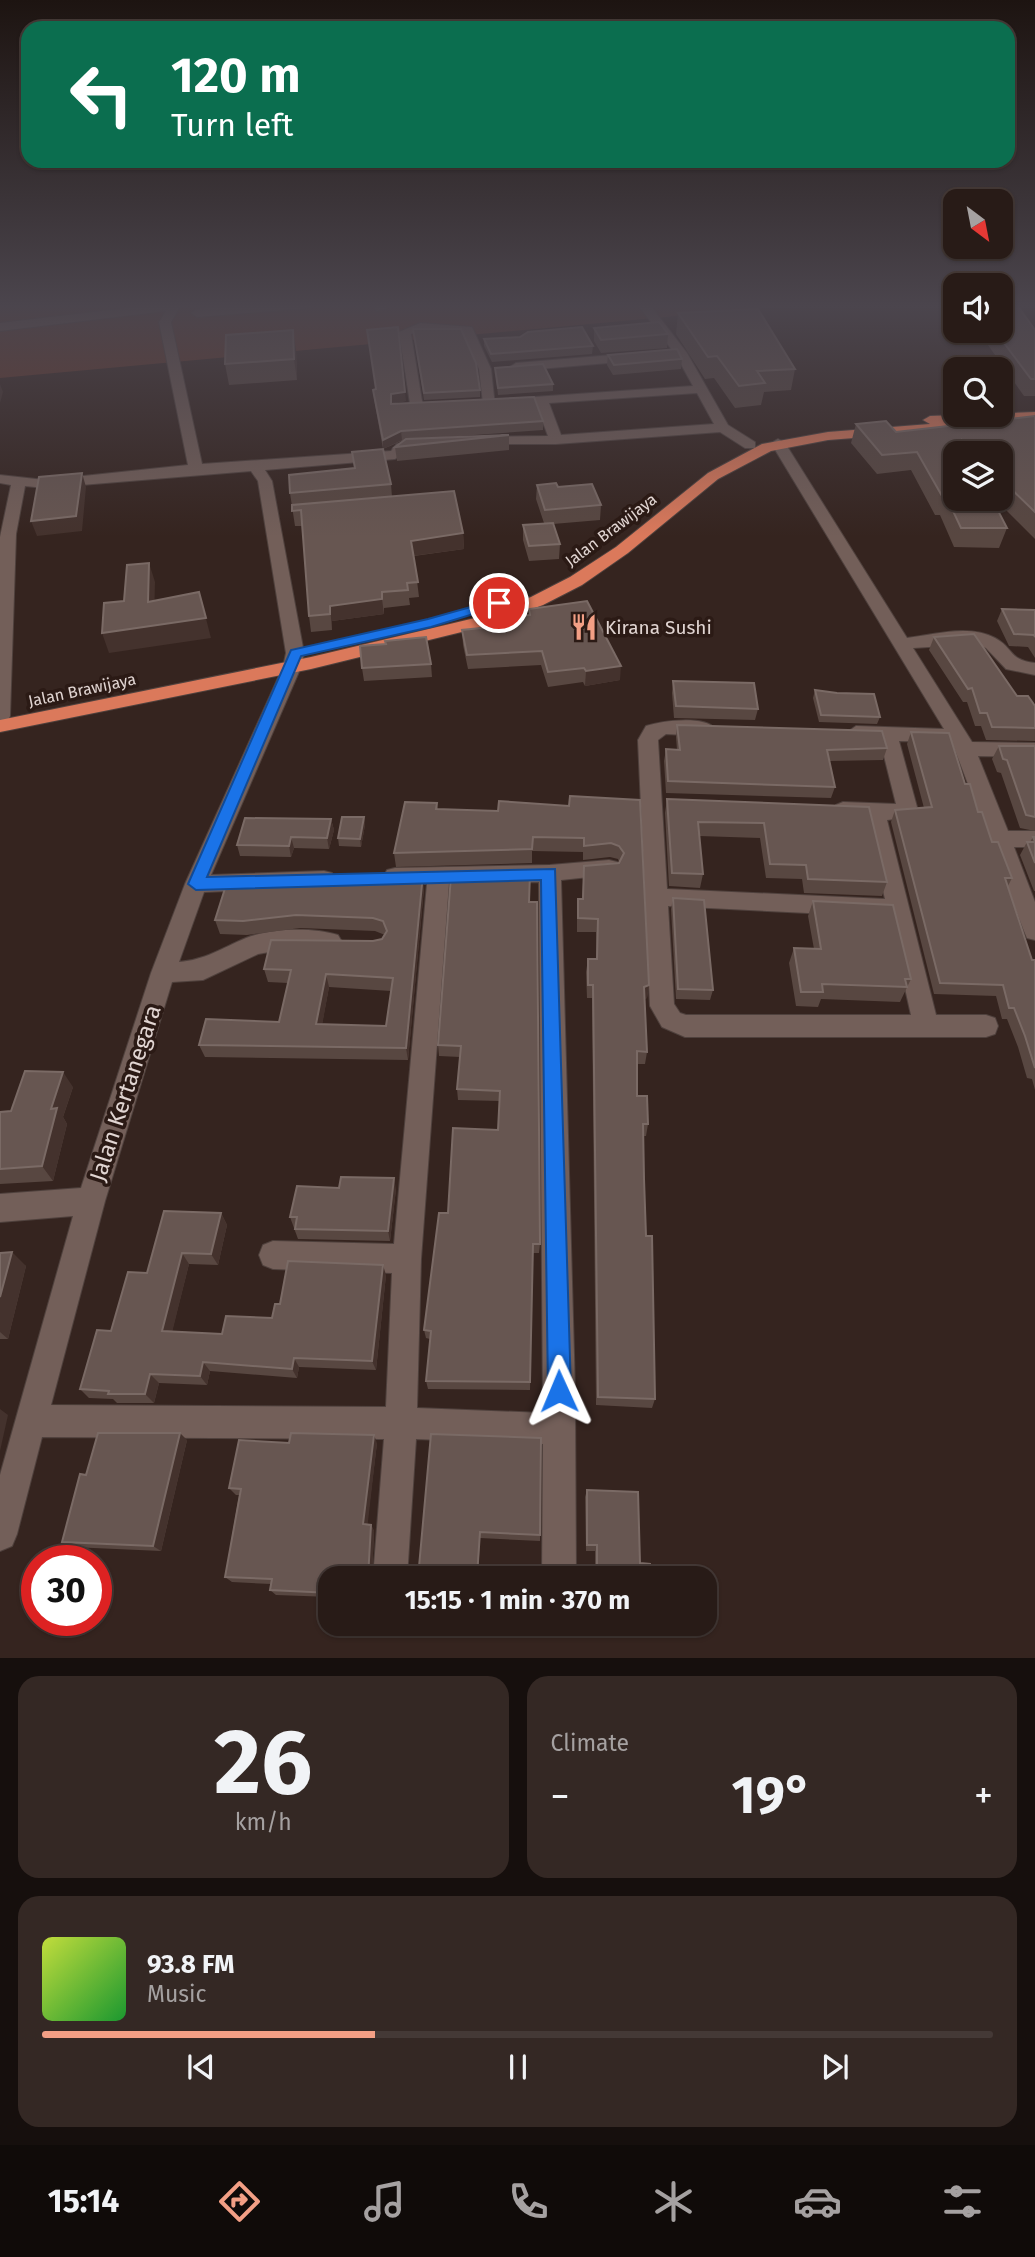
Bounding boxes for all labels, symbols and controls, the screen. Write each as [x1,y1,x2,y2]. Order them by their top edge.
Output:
text: 120 m [171,46,301,105]
icon: left [56,49,147,140]
text: Turn left [171,106,293,144]
north arrow [943,189,1013,259]
map controls [943,189,1013,511]
button: sound [943,273,1013,343]
button: search [943,357,1013,427]
button: layers [943,441,1013,511]
street label: Jalan Brawijaya [562,489,660,571]
pin [469,573,529,633]
icon: arrive [480,584,518,622]
restaurant icon: Kirana Sushi [569,612,599,642]
place label: Kirana Sushi [605,616,712,639]
street label: Jalan Brawijaya [26,669,138,711]
street label: Jalan Kertanegara [83,1001,167,1185]
position arrow [522,1354,596,1428]
speed limit sign: 30 [21,1545,112,1636]
text: 15:15 · 1 min · 370 m [405,1585,630,1616]
text: 26 [214,1708,312,1817]
text: Climate [551,1729,629,1757]
text: 19° [732,1764,812,1827]
text: − [551,1773,570,1819]
text: + [974,1773,993,1819]
text: km/h [235,1808,292,1836]
text: 93.8 FM [147,1949,235,1980]
text: Music [147,1980,207,2008]
icon: previous [182,2048,220,2086]
icon: pause [499,2048,537,2086]
icon: next [816,2048,854,2086]
icon: directions [215,2177,264,2226]
icon: music [360,2177,409,2226]
icon: phone [504,2177,553,2226]
icon: climate [649,2177,698,2226]
icon: car [793,2177,842,2226]
icon: filters [938,2177,987,2226]
text: 15:14 [48,2182,119,2220]

